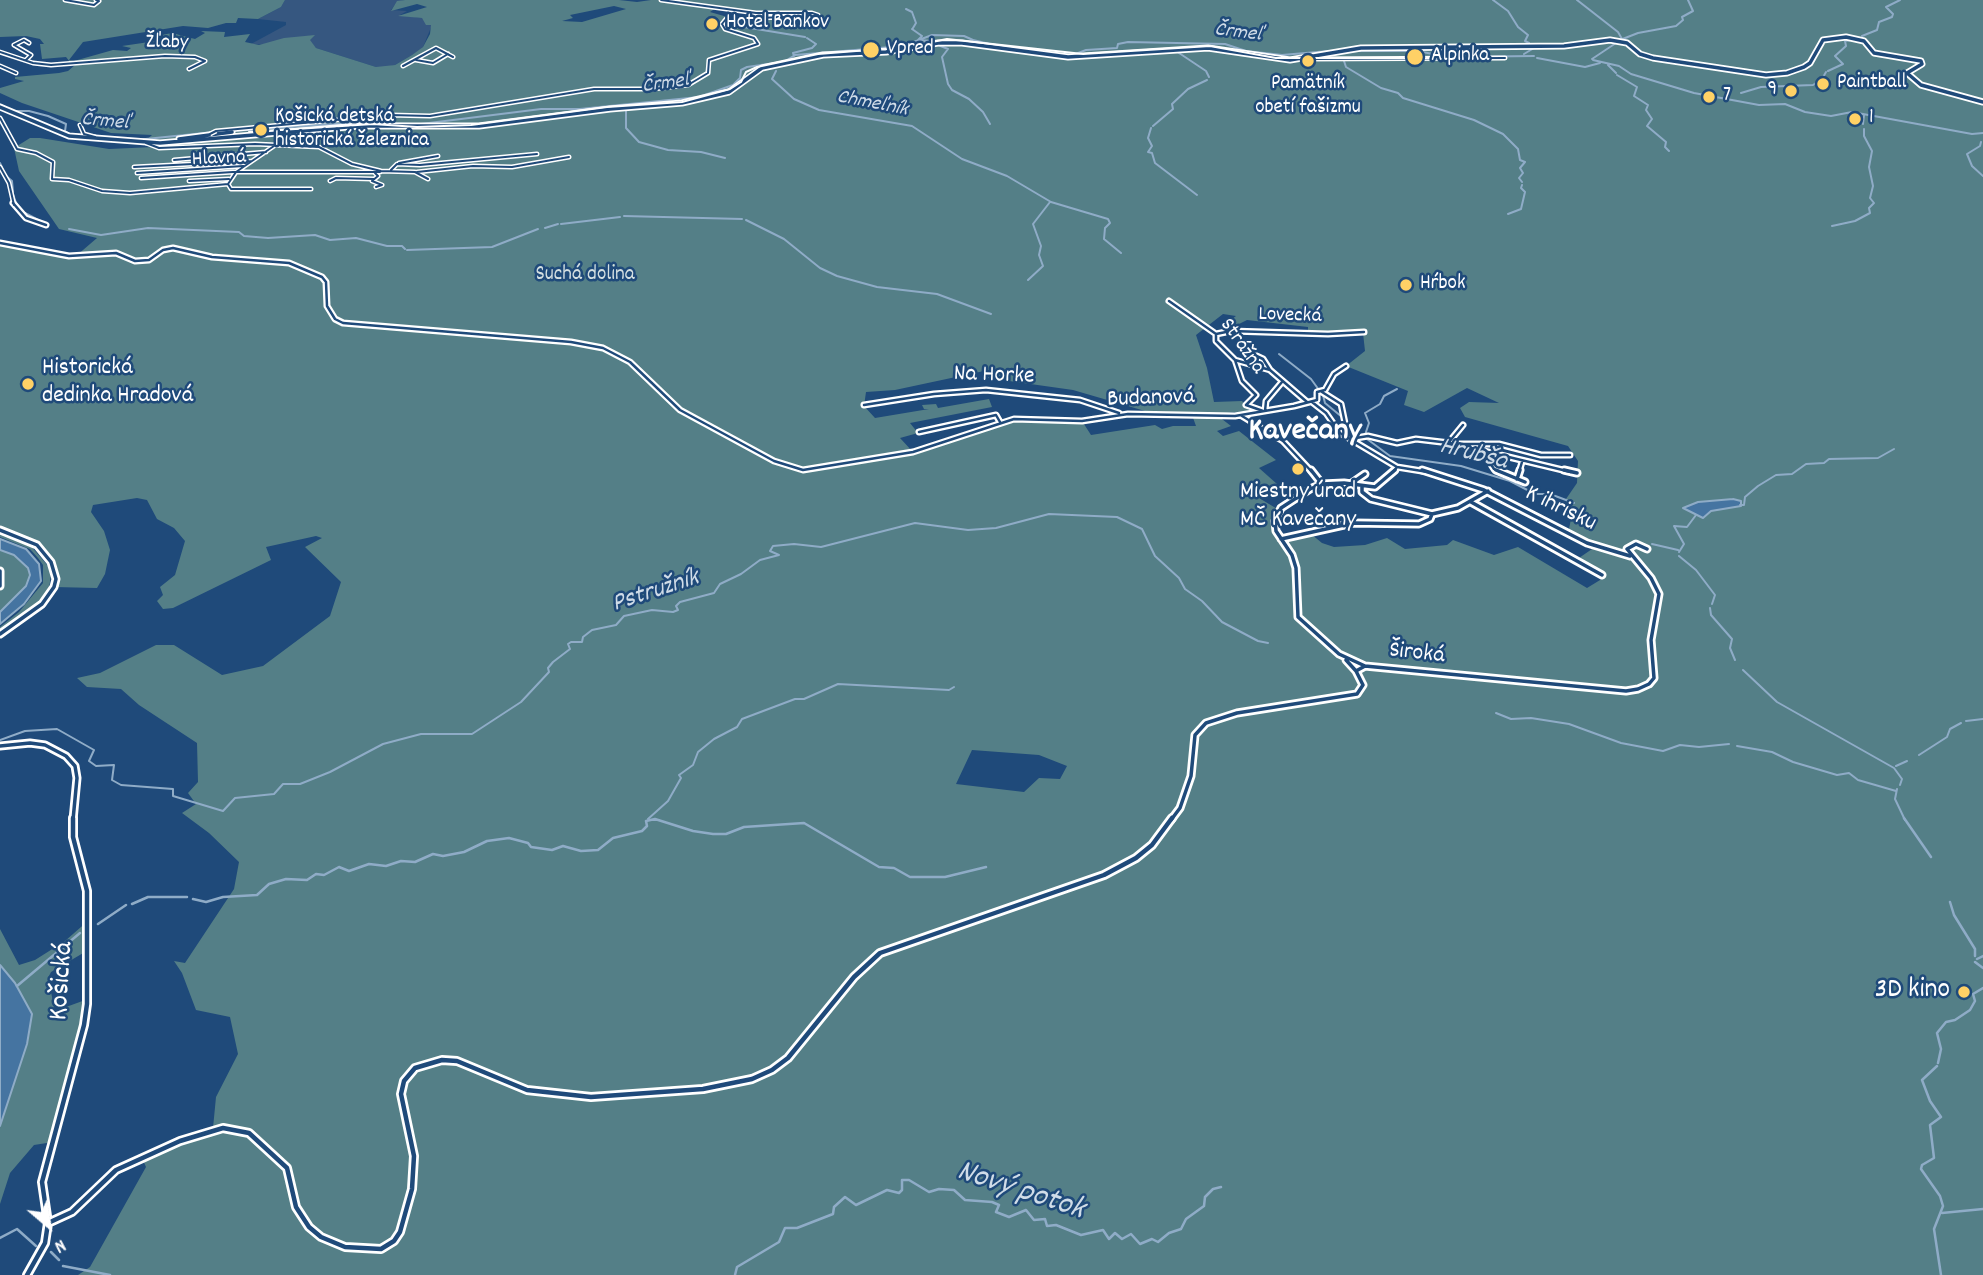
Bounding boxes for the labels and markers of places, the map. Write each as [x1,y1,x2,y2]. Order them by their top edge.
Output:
place label: Hotel Bankov [726,11,829,37]
marker: Hotel Bankov [704,16,720,32]
place label: Vpred [887,37,934,63]
marker: Vpred [861,40,881,60]
place label: Alpinka [1431,44,1489,70]
marker: Alpinka [1405,47,1425,67]
marker: Pamätník obetí fašizmu [1300,53,1316,69]
place label: Paintball [1837,71,1907,97]
place label: Pamätník obetí fašizmu [1255,72,1361,122]
marker: Paintball [1815,76,1831,92]
place label: 9 [1767,78,1777,104]
marker: 9 [1783,83,1799,99]
place label: 7 [1723,84,1731,110]
marker: 7 [1701,89,1717,105]
place label: Košická detská historická železnica [275,105,429,155]
place label: 1 [1869,106,1874,132]
marker: 1 [1847,111,1863,127]
marker: Košická detská historická železnica [253,122,269,138]
place label: Hŕbok [1420,272,1466,298]
marker: Hŕbok [1398,277,1414,293]
place label: Historická dedinka Hradová [42,356,194,412]
marker: Historická dedinka Hradová [20,376,36,392]
marker: Miestny úrad MČ Kavečany [1290,461,1306,477]
place label: Miestny úrad MČ Kavečany [1240,480,1356,536]
place label: 3D kino [1875,975,1950,1009]
marker: 3D kino [1956,984,1972,1000]

